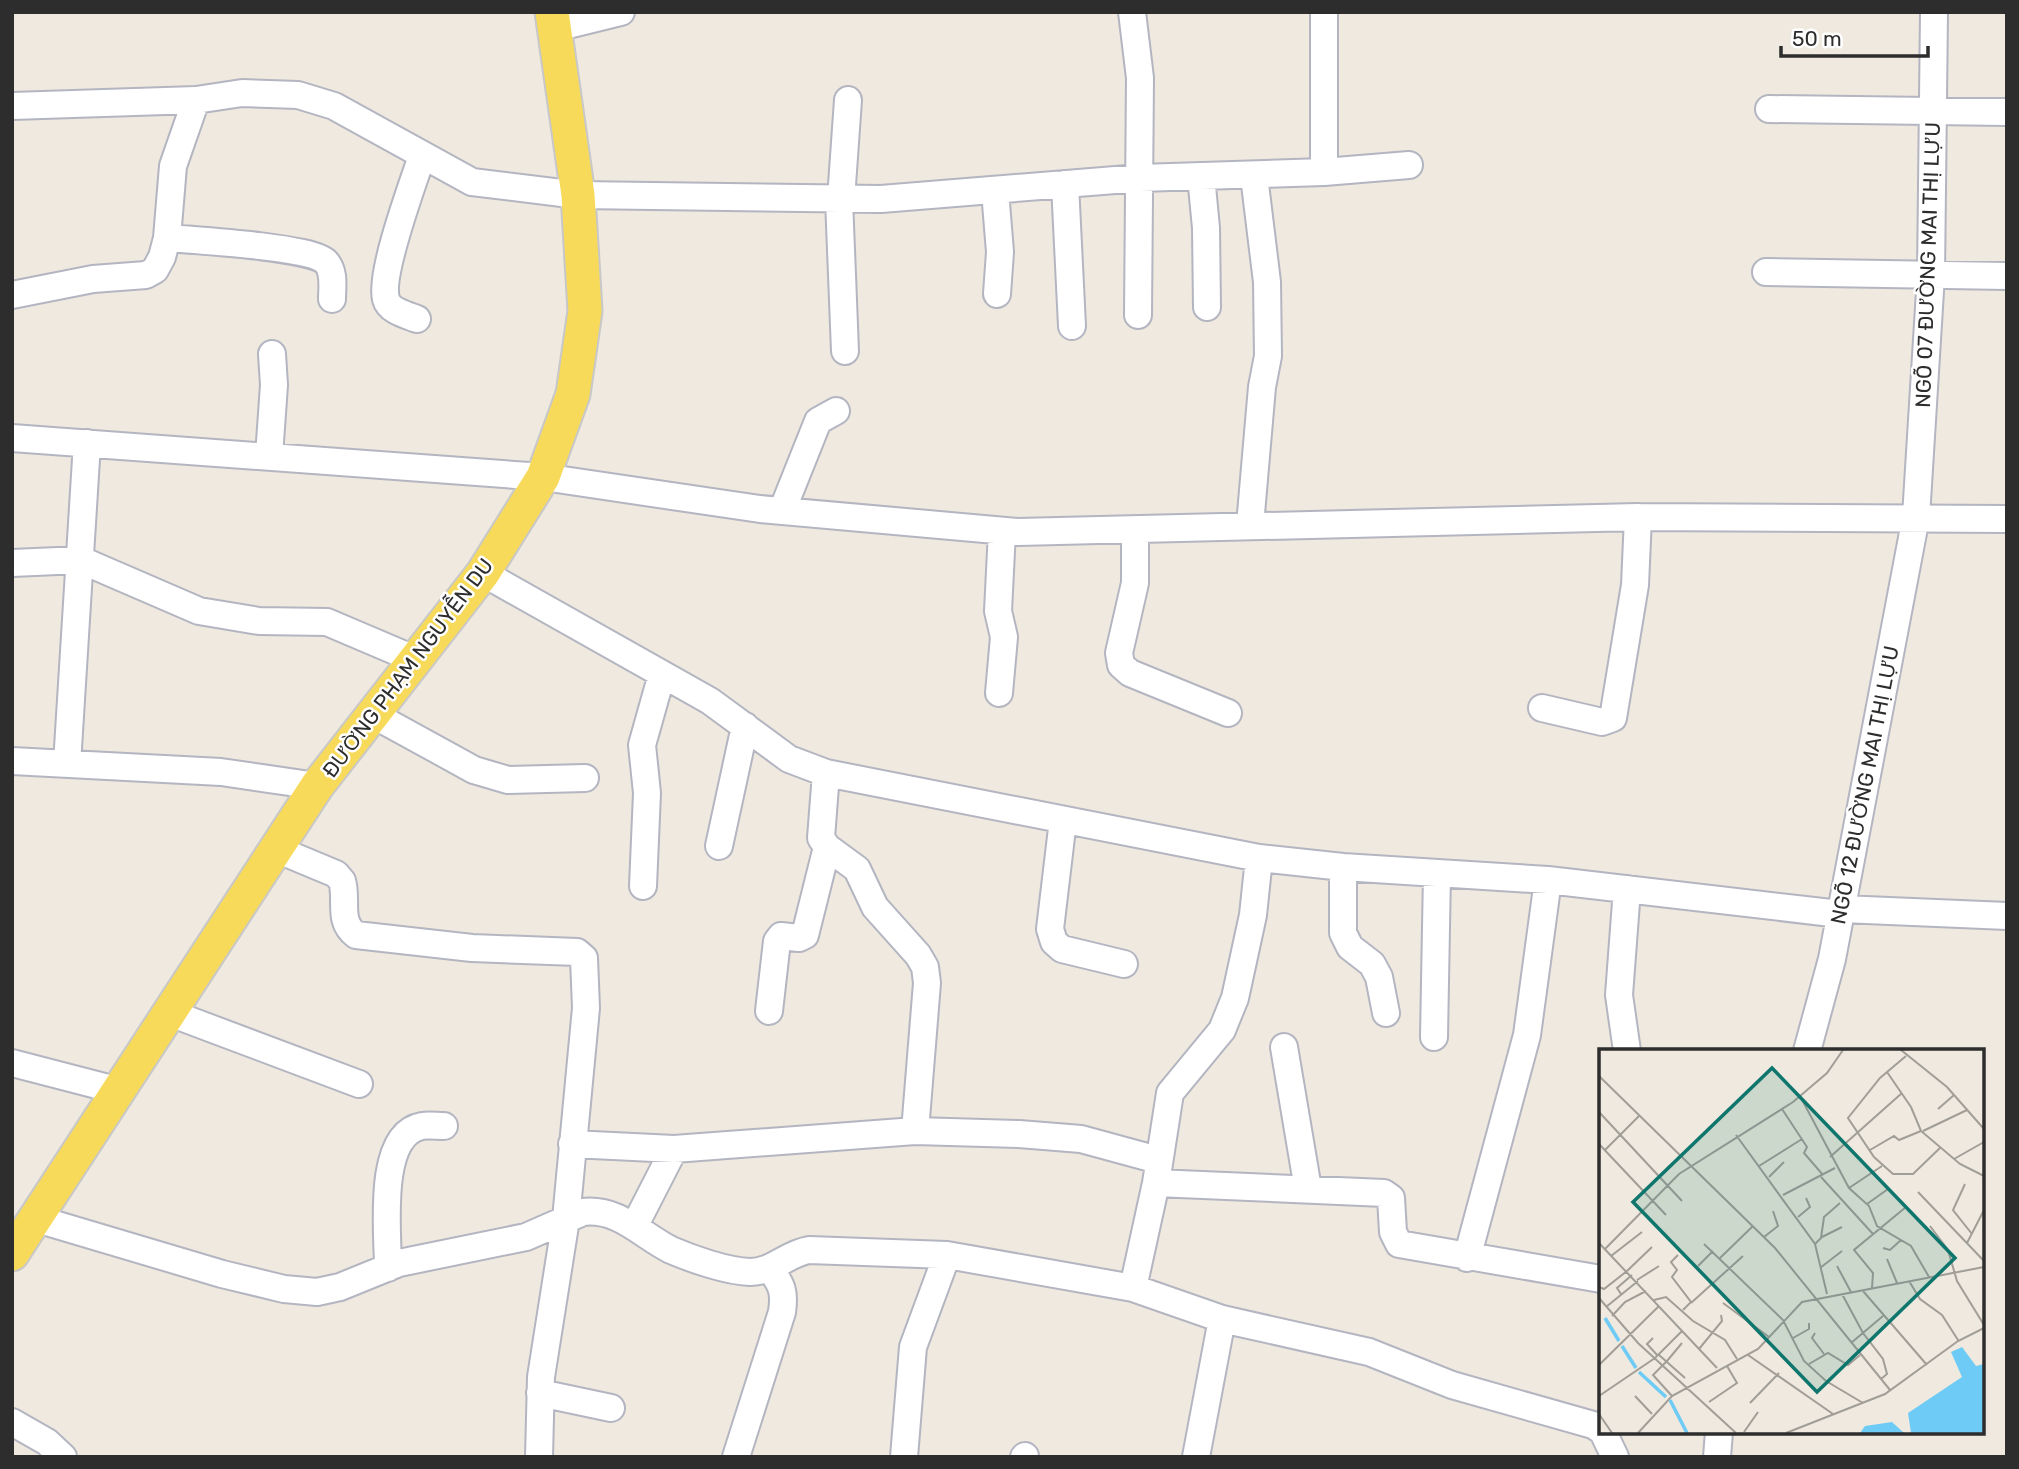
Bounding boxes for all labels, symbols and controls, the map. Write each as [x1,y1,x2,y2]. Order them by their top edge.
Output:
scale bar [1781,14,1928,58]
text: 50 m [1792,26,1842,51]
street label: NGÕ 07 ĐƯỜNG MAI THỊ LỰU [1910,122,1945,408]
street label: ĐƯỜNG PHẠM NGUYỄN DU [315,551,498,782]
street label: NGÕ 12 ĐƯỜNG MAI THỊ LỰU [1825,644,1904,926]
inset map [1599,1049,1984,1434]

